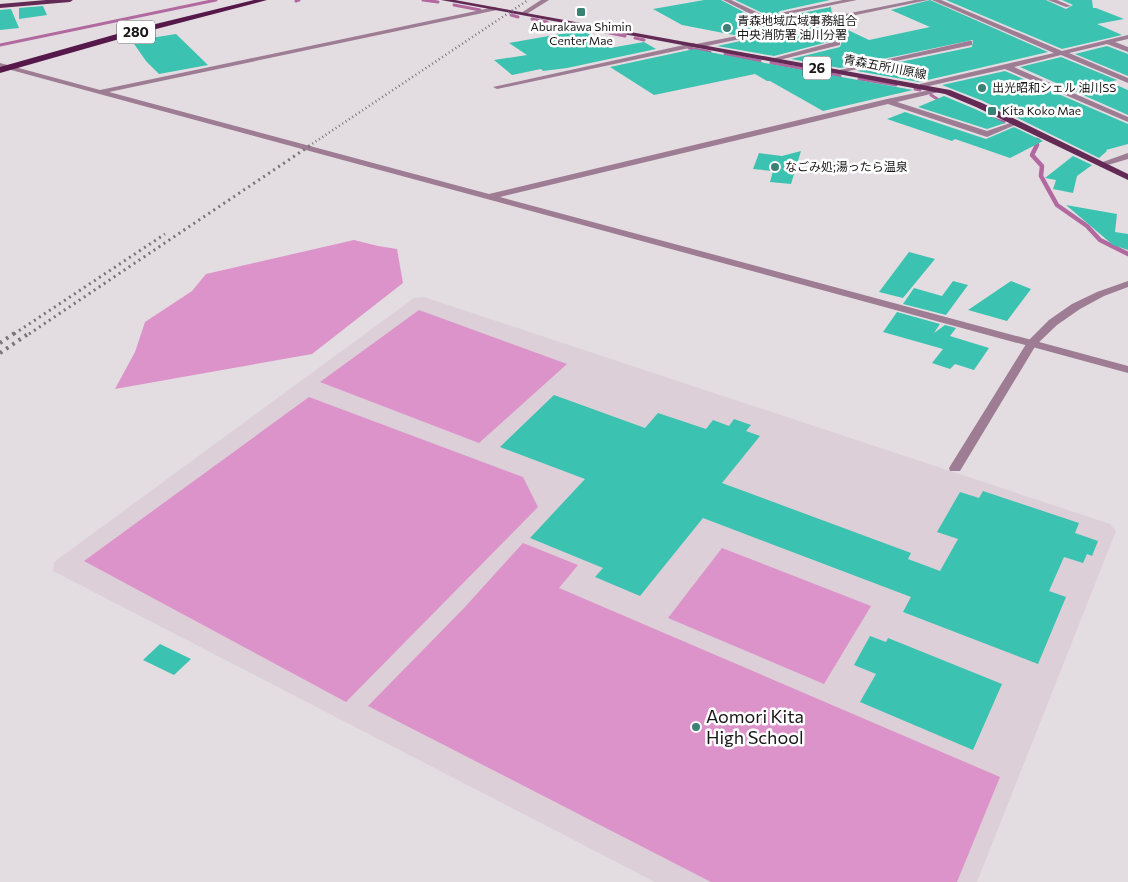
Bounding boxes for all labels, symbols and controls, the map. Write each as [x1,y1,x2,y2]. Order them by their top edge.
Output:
marker: Aburakawa Shimin Center Mae [575,6,587,18]
place label: 青森地域広域事務組合 中央消防署 油川分署 [737,13,857,41]
place label: Aburakawa Shimin Center Mae [530,19,632,47]
road number: 280 [117,21,155,44]
marker: 青森地域広域事務組合 中央消防署 油川分署 [721,22,733,34]
street label: 青森五所川原線 [843,51,928,81]
road number: 26 [803,56,831,80]
place label: 出光昭和シェル 油川SS [992,80,1116,94]
marker: 出光昭和シェル 油川SS [976,82,988,94]
place label: Kita Koko Mae [1002,103,1081,117]
marker: Kita Koko Mae [986,105,998,117]
place label: なごみ処;湯ったら温泉 [785,159,908,174]
marker: なごみ処;湯ったら温泉 [769,161,781,173]
place label: Aomori Kita High School [706,705,804,748]
marker: Aomori Kita High School [690,721,702,733]

